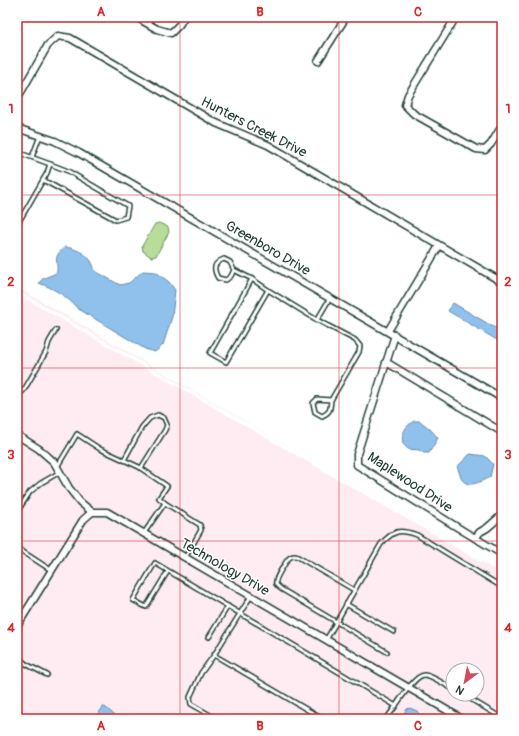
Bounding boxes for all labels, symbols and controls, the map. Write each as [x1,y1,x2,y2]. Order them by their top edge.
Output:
text: A [97,4,106,20]
text: B [256,4,264,20]
text: C [414,4,422,20]
street label: Hunters Creek Drive [198,93,310,161]
text: 1 [8,101,14,117]
text: 1 [505,101,511,117]
street label: Greenboro Drive [223,217,313,279]
text: 2 [7,274,15,290]
text: 2 [504,274,512,290]
text: 3 [7,447,15,463]
text: 3 [504,447,512,463]
street label: Maplewood Drive [364,448,456,516]
street label: Technology Drive [177,535,273,599]
text: 4 [7,620,15,636]
text: 4 [504,620,512,636]
north arrow [445,662,485,702]
text: N [453,682,467,698]
text: A [97,718,106,734]
text: B [256,718,264,734]
text: C [414,718,422,734]

